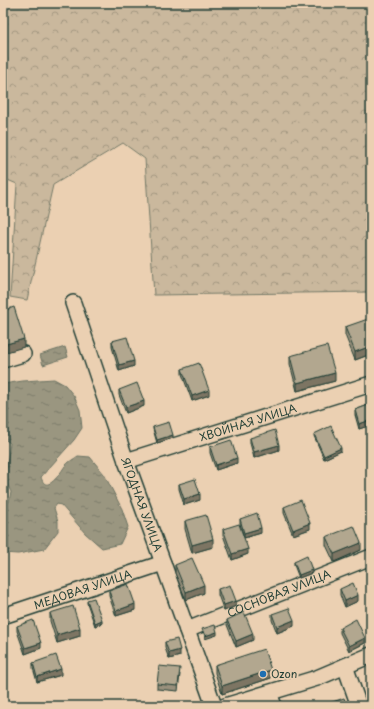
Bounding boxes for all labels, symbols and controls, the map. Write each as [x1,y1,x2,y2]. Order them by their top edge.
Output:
street label: ХВОЙНАЯ УЛИЦА [197,399,299,445]
street label: ЯГОДНАЯ УЛИЦА [117,454,167,555]
street label: МЕДОВАЯ УЛИЦА [31,565,134,613]
street label: СОСНОВАЯ УЛИЦА [225,565,334,621]
place label: Ozon [271,665,297,682]
marker: Ozon [258,669,268,679]

